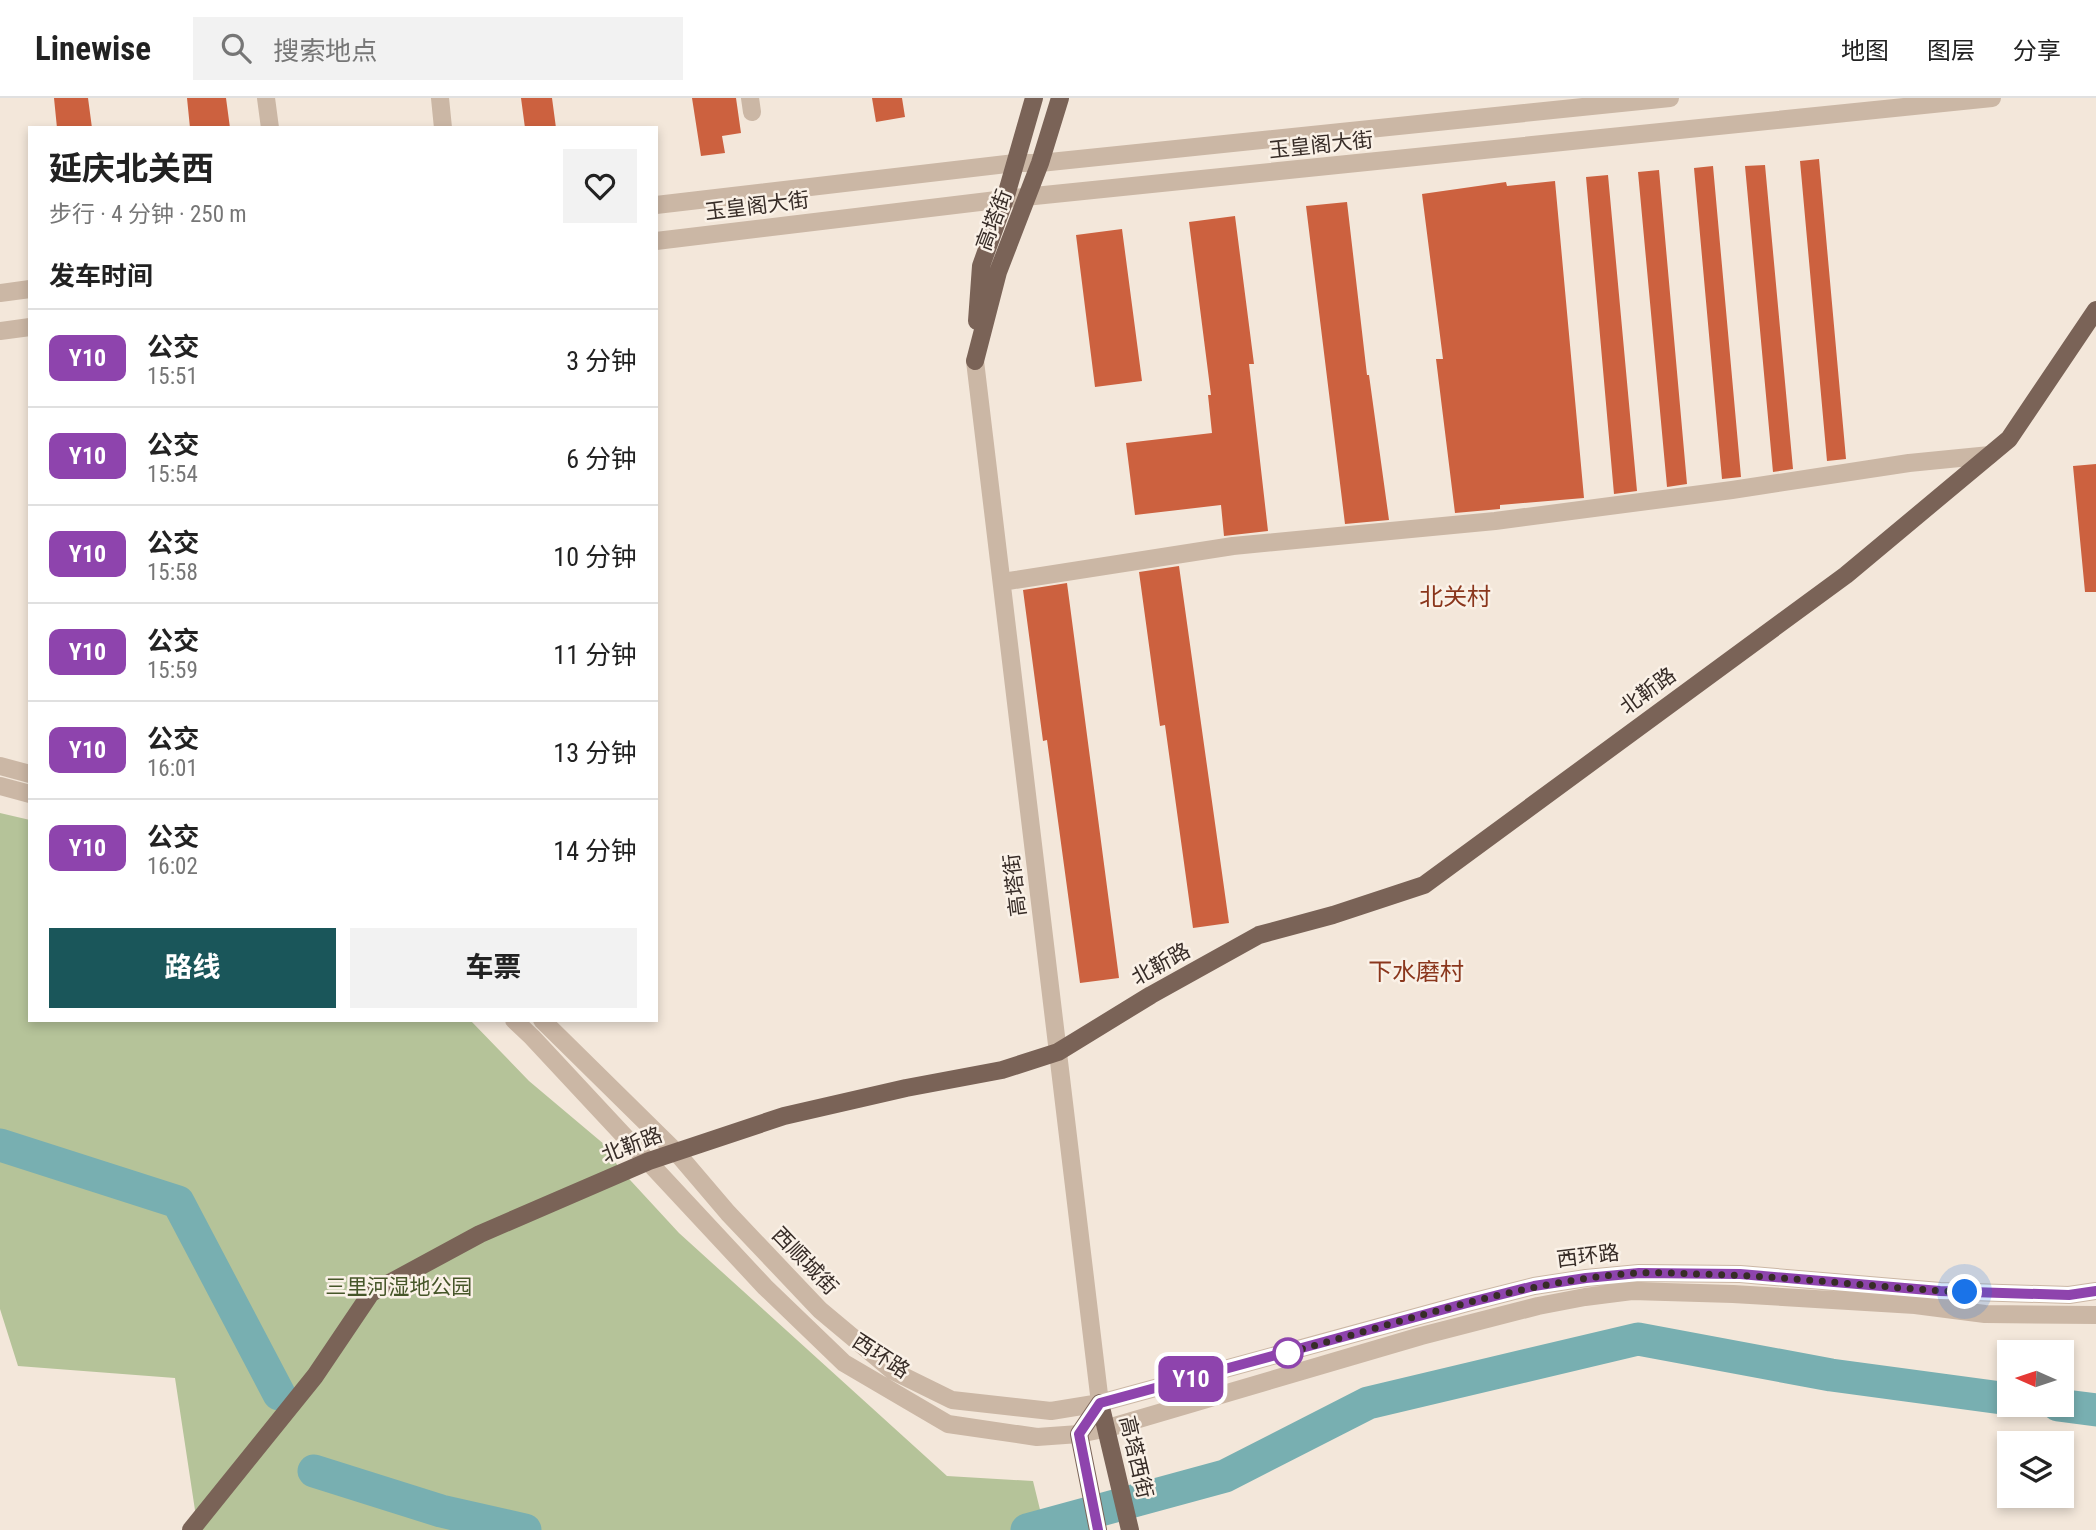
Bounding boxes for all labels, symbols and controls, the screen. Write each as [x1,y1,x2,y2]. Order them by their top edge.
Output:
search box [193,17,683,80]
text: Linewise [35,29,151,68]
icon: search [217,29,255,67]
text: 搜索地点 [273,36,377,66]
text: 地图 [1841,37,1889,65]
text: 图层 [1927,37,1975,65]
text: 分享 [2013,37,2061,65]
street label: 玉皇阁大街 [1268,128,1374,162]
text: 延庆北关西 [49,149,214,188]
button: heart [563,149,637,223]
street label: 高塔街 [972,186,1016,254]
street label: 玉皇阁大街 [703,188,811,224]
text: 步行 · 4 分钟 · 250 m [49,201,247,228]
text: 发车时间 [49,261,153,291]
text: 公交 [147,332,199,362]
text: Y10 [69,344,106,372]
text: 3 分钟 [566,346,637,376]
text: 15:51 [147,363,198,390]
text: 公交 [147,430,199,460]
text: Y10 [69,442,106,470]
text: 6 分钟 [566,444,637,474]
text: 15:54 [147,461,198,488]
text: 公交 [147,528,199,558]
text: Y10 [69,540,106,568]
text: 10 分钟 [553,542,637,572]
text: 15:58 [147,559,198,586]
district label: 北关村 [1419,583,1491,611]
text: 公交 [147,626,199,656]
text: Y10 [69,638,106,666]
text: 11 分钟 [553,640,637,670]
text: 15:59 [147,657,198,684]
street label: 北靳路 [1615,663,1681,719]
text: 公交 [147,724,199,754]
text: Y10 [69,736,106,764]
text: 13 分钟 [553,738,637,768]
text: 16:01 [147,755,198,782]
text: 公交 [147,822,199,852]
text: Y10 [69,834,106,862]
text: 14 分钟 [553,836,637,866]
street label: 高塔街 [999,852,1031,918]
text: 16:02 [147,853,198,880]
button: 路线 [49,928,336,1008]
button: 车票 [350,928,637,1008]
street label: 北靳路 [1128,938,1194,990]
district label: 下水磨村 [1368,958,1464,986]
street label: 北靳路 [598,1123,666,1167]
street label: 西顺城街 [767,1222,843,1300]
street label: 西环路 [1555,1240,1621,1272]
your location [1947,1274,1982,1309]
park label: 三里河湿地公园 [326,1275,473,1299]
street label: 西环路 [848,1329,914,1383]
unlabelled marker [1273,1338,1303,1368]
north arrow [1997,1340,2074,1418]
map controls [1997,1340,2074,1508]
line badge: Y10 [1151,1356,1231,1402]
text: Y10 [1172,1365,1210,1393]
street label: 高塔西街 [1115,1413,1157,1501]
button: layers [1997,1431,2074,1508]

